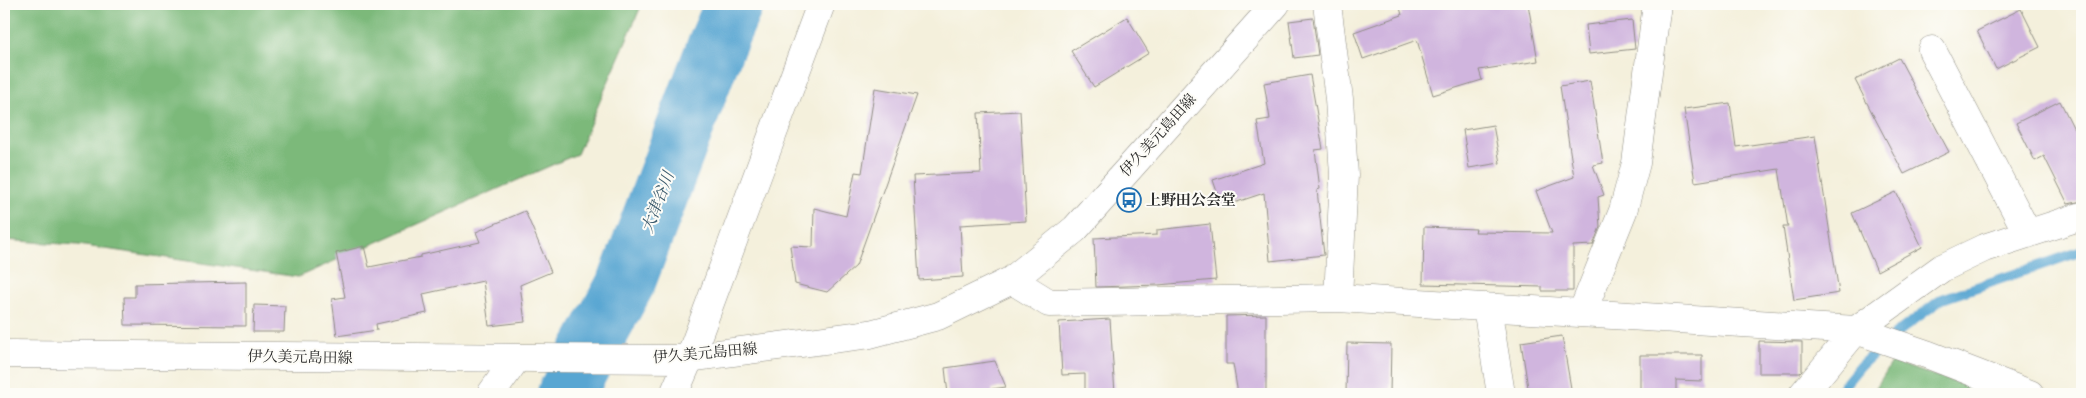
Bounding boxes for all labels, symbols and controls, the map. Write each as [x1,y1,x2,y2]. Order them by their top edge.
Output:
street label: 伊久美元島田線 [1117,91,1200,180]
water label: 大津谷川 [638,167,679,235]
bus stop icon: 上野田公会堂 [1116,187,1142,213]
place label: 上野田公会堂 [1146,192,1236,209]
street label: 伊久美元島田線 [652,340,758,367]
street label: 伊久美元島田線 [247,348,353,367]

